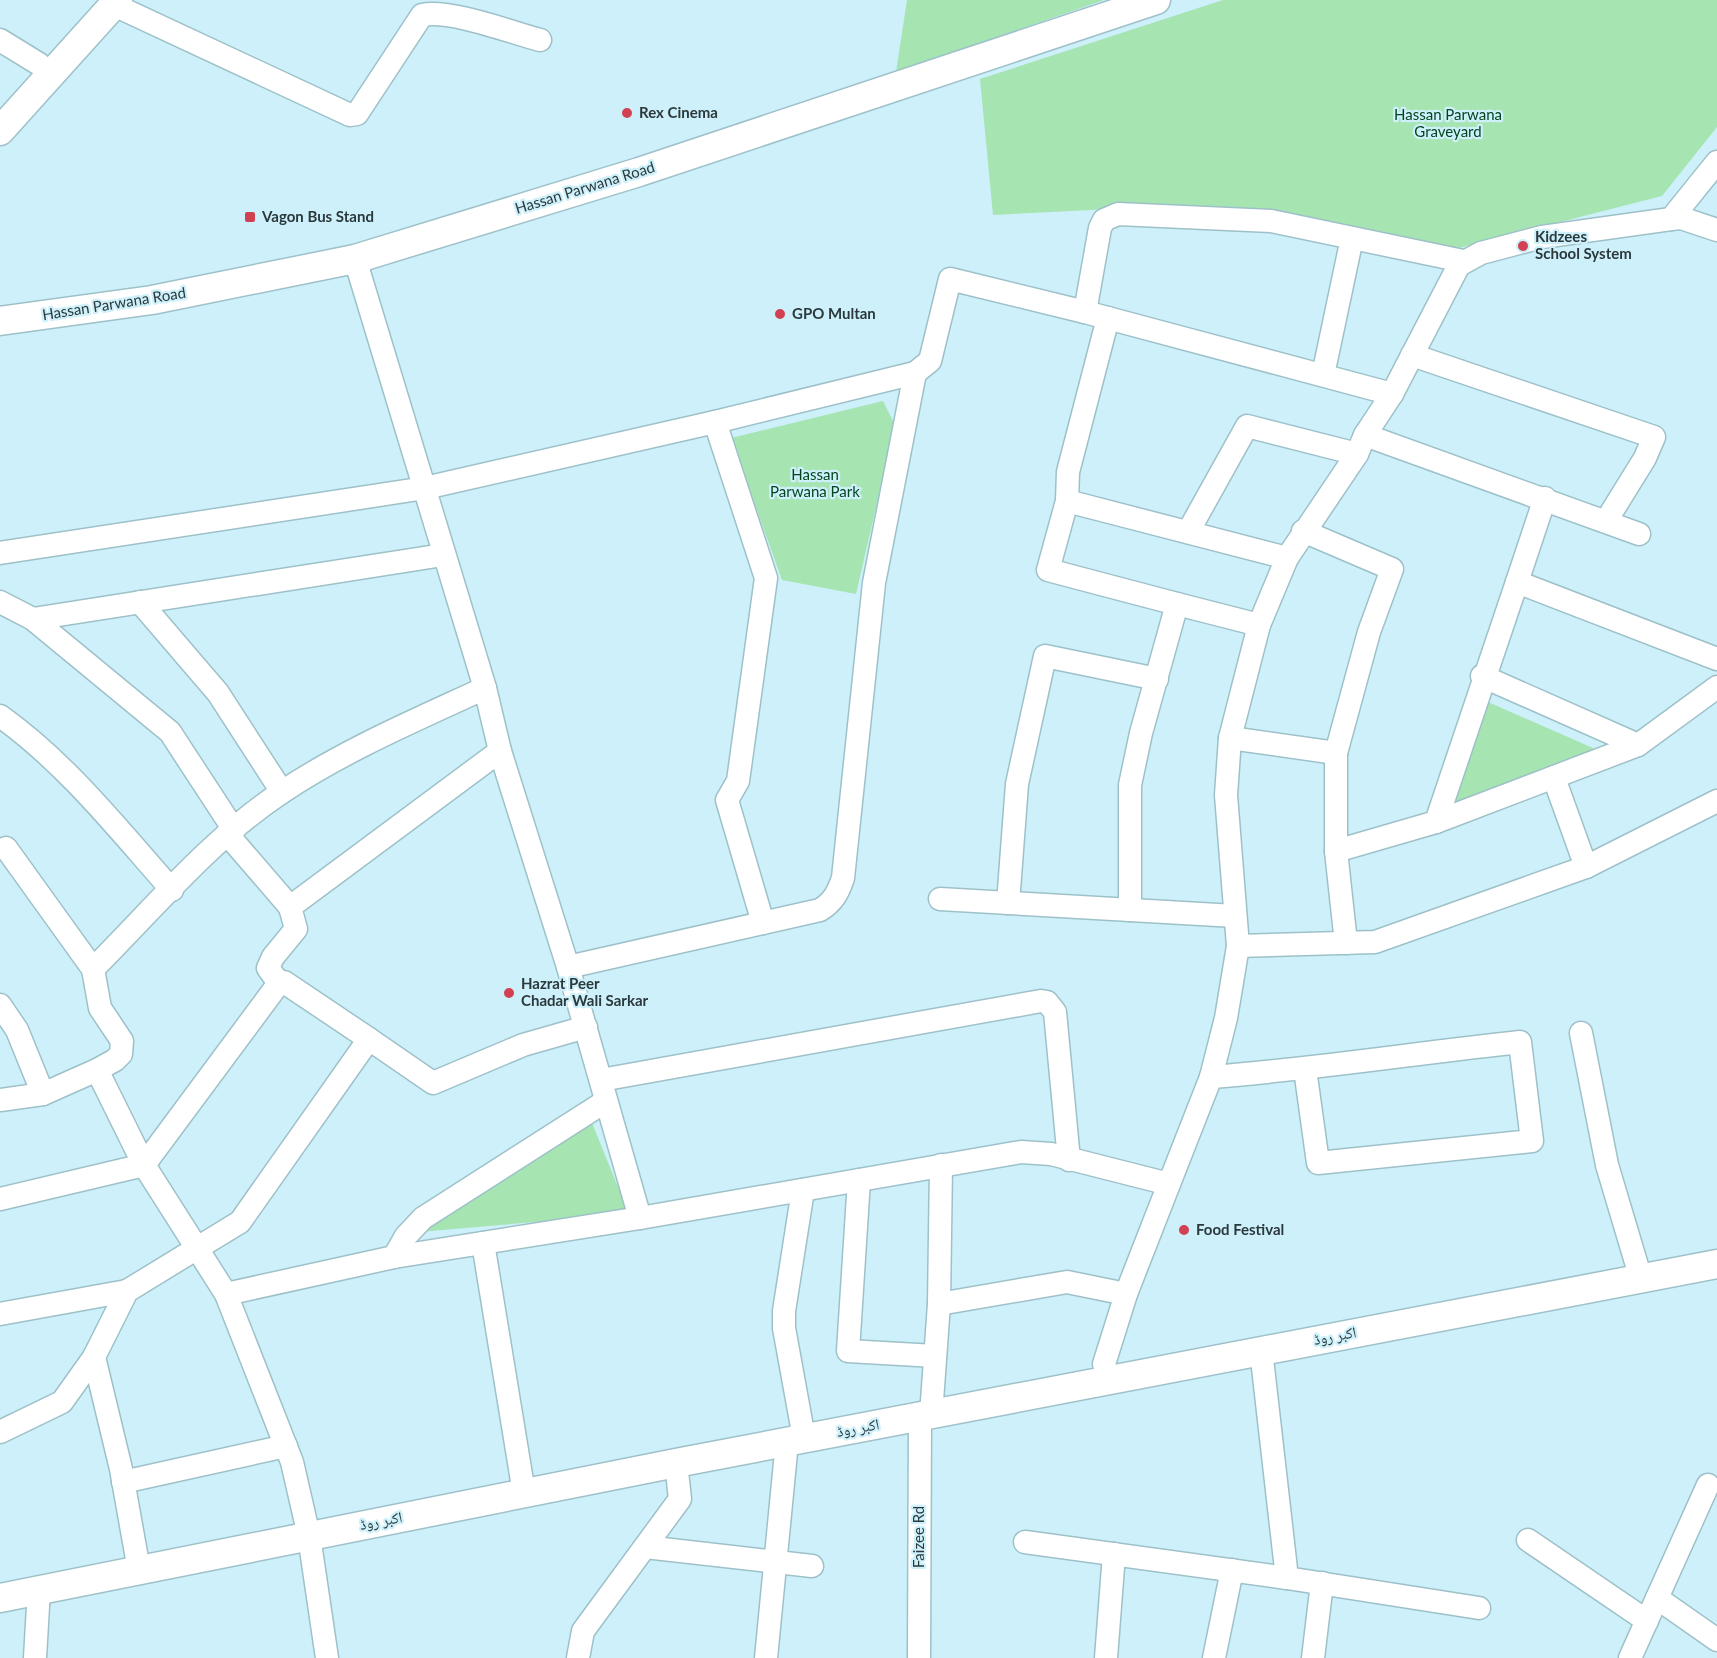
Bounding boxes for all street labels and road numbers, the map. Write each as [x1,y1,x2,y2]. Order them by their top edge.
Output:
street label: Hassan Parwana Road [513,157,657,217]
street label: Hassan Parwana Road [41,283,187,323]
street label: اکبر روڈ [1312,1322,1358,1349]
street label: اکبر روڈ [835,1414,881,1441]
street label: Faizee Rd [909,1506,927,1568]
street label: اکبر روڈ [358,1507,404,1534]

